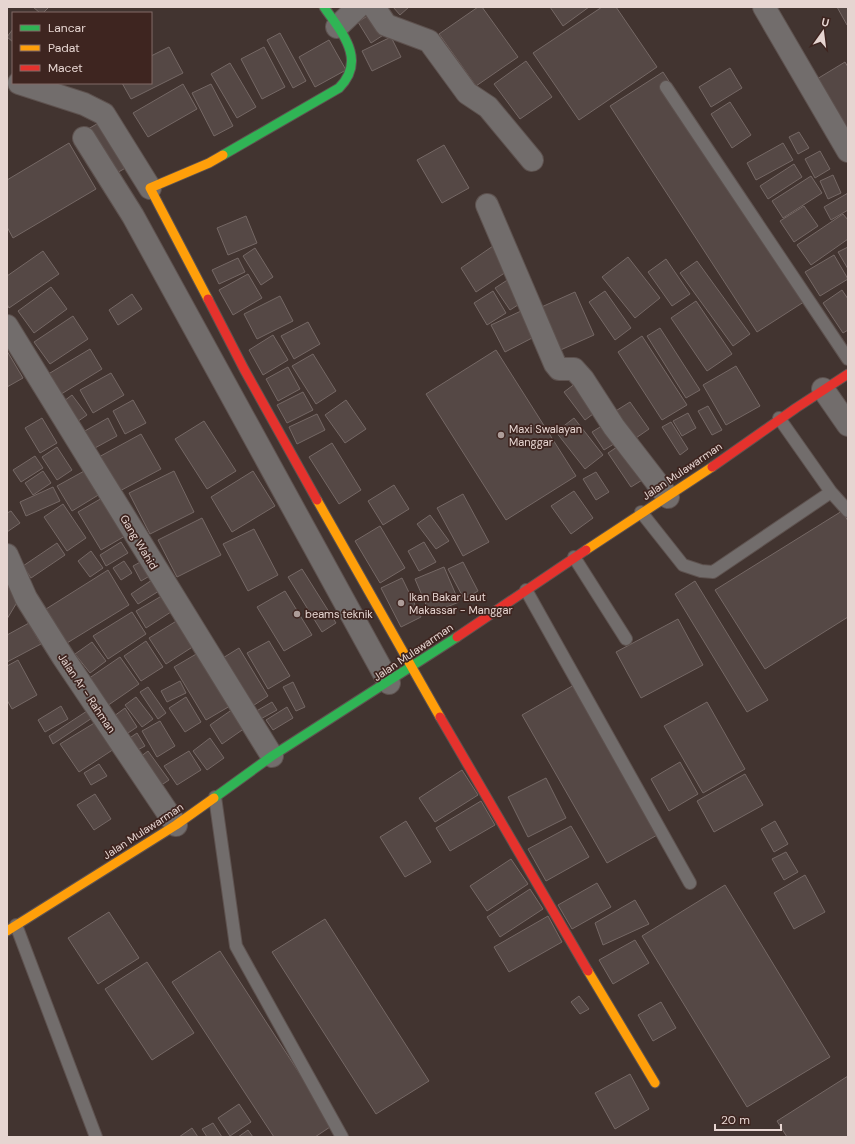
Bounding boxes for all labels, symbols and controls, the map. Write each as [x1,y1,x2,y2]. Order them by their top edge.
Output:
legend [12,12,152,84]
north arrow [803,12,843,52]
text: U [820,15,831,30]
text: Lancar [48,20,86,36]
text: Padat [48,40,80,56]
text: Macet [48,60,83,76]
place label: Maxi Swalayan Manggar [509,422,582,449]
marker: Maxi Swalayan Manggar [496,430,506,440]
street label: Jalan Mulawarman [639,439,725,503]
street label: Gang Wahid [117,512,161,572]
place label: Ikan Bakar Laut Makassar - Manggar [409,590,513,617]
marker: Ikan Bakar Laut Makassar - Manggar [396,598,406,608]
place label: beams teknik [305,607,373,621]
marker: beams teknik [292,609,302,619]
street label: Jalan Mulawarman [370,620,456,684]
street label: Jalan Ar - Rahman [55,650,119,736]
street label: Jalan Mulawarman [100,800,186,862]
scale bar [715,1106,781,1132]
text: 20 m [721,1112,750,1128]

